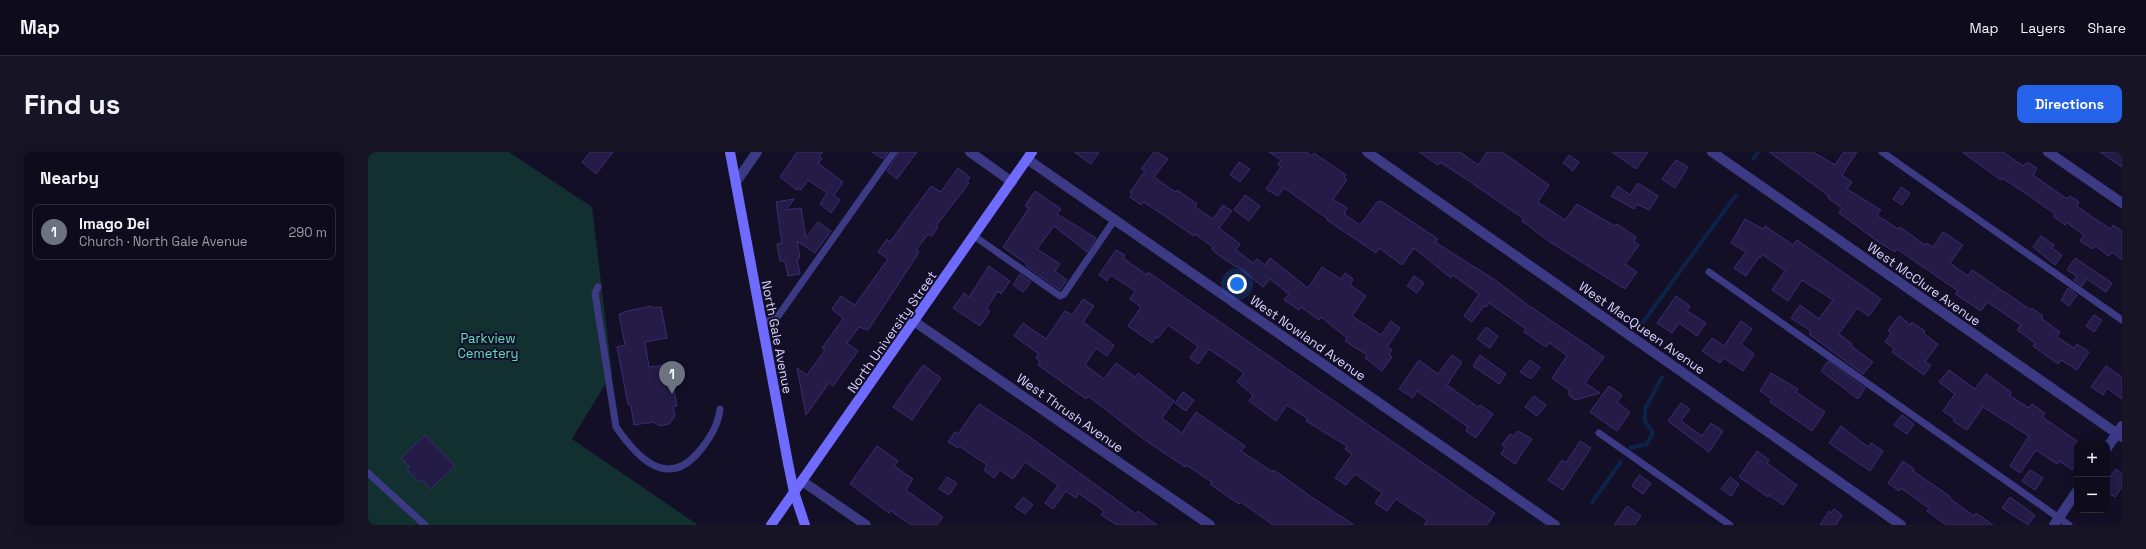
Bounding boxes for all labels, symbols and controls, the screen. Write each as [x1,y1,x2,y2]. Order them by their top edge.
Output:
text: Map [20,15,60,40]
text: Map [1969,19,1999,37]
text: Layers [2021,19,2065,37]
text: Share [2087,19,2126,37]
button: Directions [2017,85,2122,123]
text: Find us [24,86,121,122]
text: Nearby [40,167,99,189]
text: Imago Dei [79,214,150,233]
text: 1 [51,224,57,241]
text: 290 m [288,224,327,241]
text: Church · North Gale Avenue [79,233,248,250]
street label: West McClure Avenue [1864,238,1984,330]
street label: North University Street [843,268,941,396]
your location [1227,274,1247,294]
street label: West MacQueen Avenue [1576,278,1708,378]
street label: North Gale Avenue [758,279,796,395]
street label: West Nowland Avenue [1247,291,1369,385]
park label: Parkview Cemetery [458,330,518,362]
pin: 1 [659,361,685,394]
street label: West Thrush Avenue [1013,370,1127,456]
map controls [2074,441,2110,513]
button: + [2074,441,2110,477]
button: − [2074,477,2110,513]

